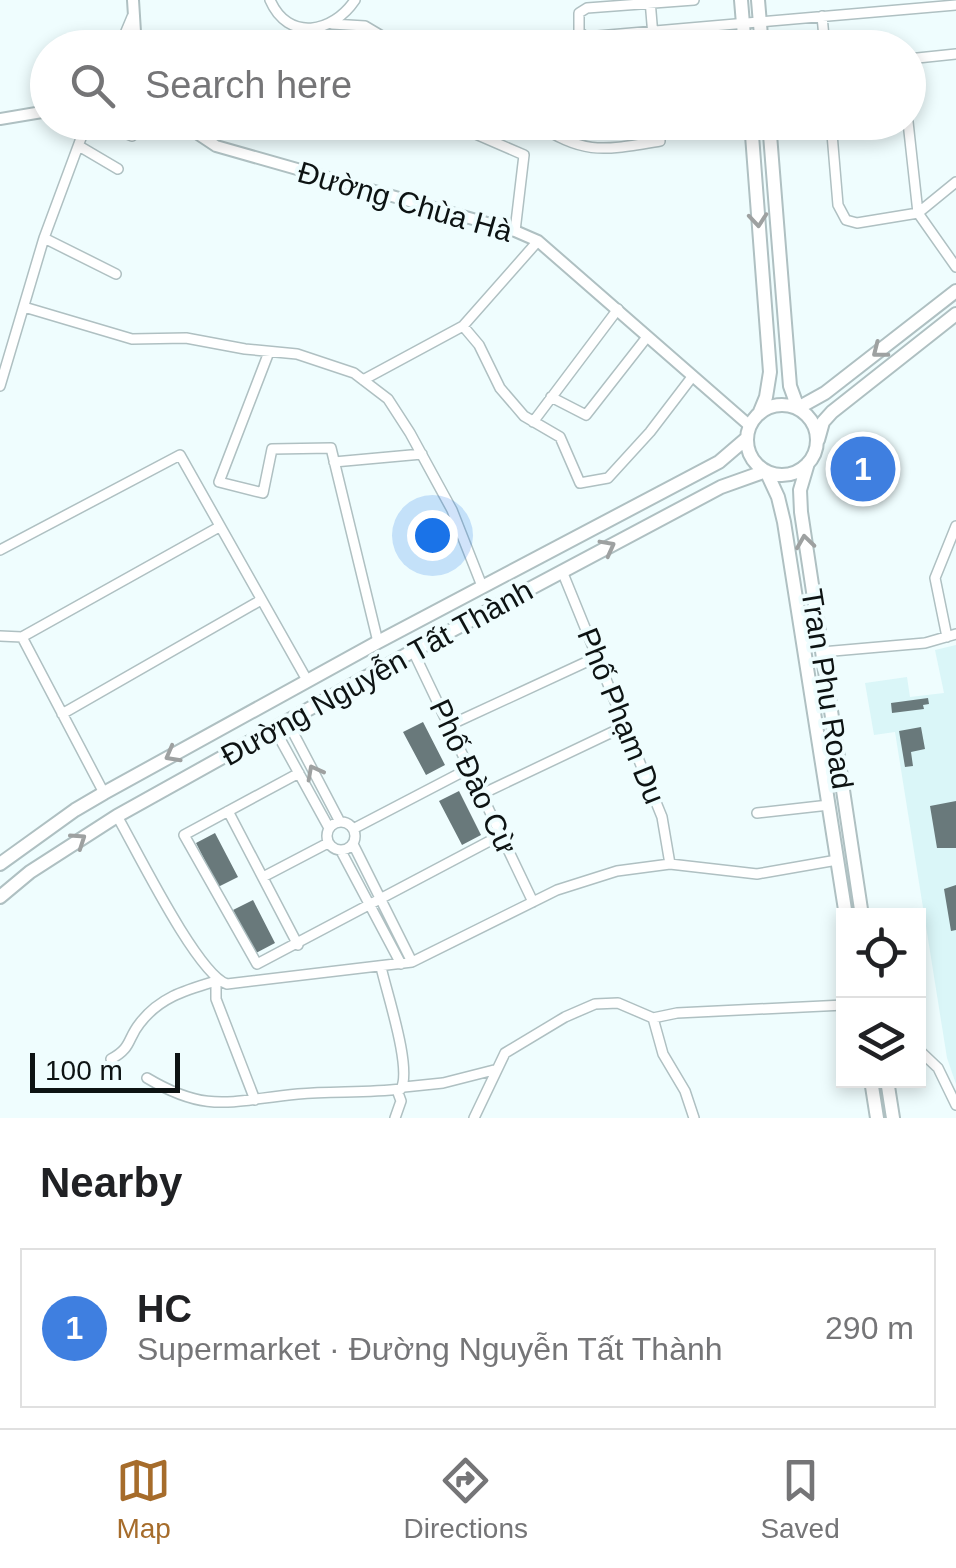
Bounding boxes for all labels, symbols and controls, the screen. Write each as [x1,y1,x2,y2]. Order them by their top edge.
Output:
search box [30,30,926,140]
icon: search [65,58,120,113]
text: Search here [145,64,352,106]
street label: Đường Chùa Hà [294,155,516,248]
one-way arrow [747,212,769,228]
one-way arrow [872,340,890,357]
pin: 1 [830,432,896,506]
your location [407,510,458,561]
one-way arrow [795,534,816,551]
one-way arrow [598,540,616,559]
street label: Đường Nguyễn Tất Thành [215,573,538,772]
street label: Tran Phu Road [795,586,860,791]
street label: Phố Phạm Du [571,623,672,809]
street label: Phố Đào Cừ [423,694,524,859]
one-way arrow [164,743,182,763]
one-way arrow [306,764,326,782]
one-way arrow [68,833,86,852]
map controls [836,908,926,1088]
button: locate [836,908,926,998]
button: layers [836,998,926,1088]
scale bar [30,1048,180,1092]
text: 100 m [45,1055,123,1086]
text: Nearby [40,1159,182,1206]
text: HC [137,1288,192,1330]
text: 1 [66,1310,83,1346]
text: 290 m [825,1310,914,1346]
text: Supermarket · Đường Nguyễn Tất Thành [137,1331,723,1367]
tab: Map [116,1453,171,1545]
tab: Directions [404,1453,528,1545]
tab: Saved [760,1453,840,1545]

